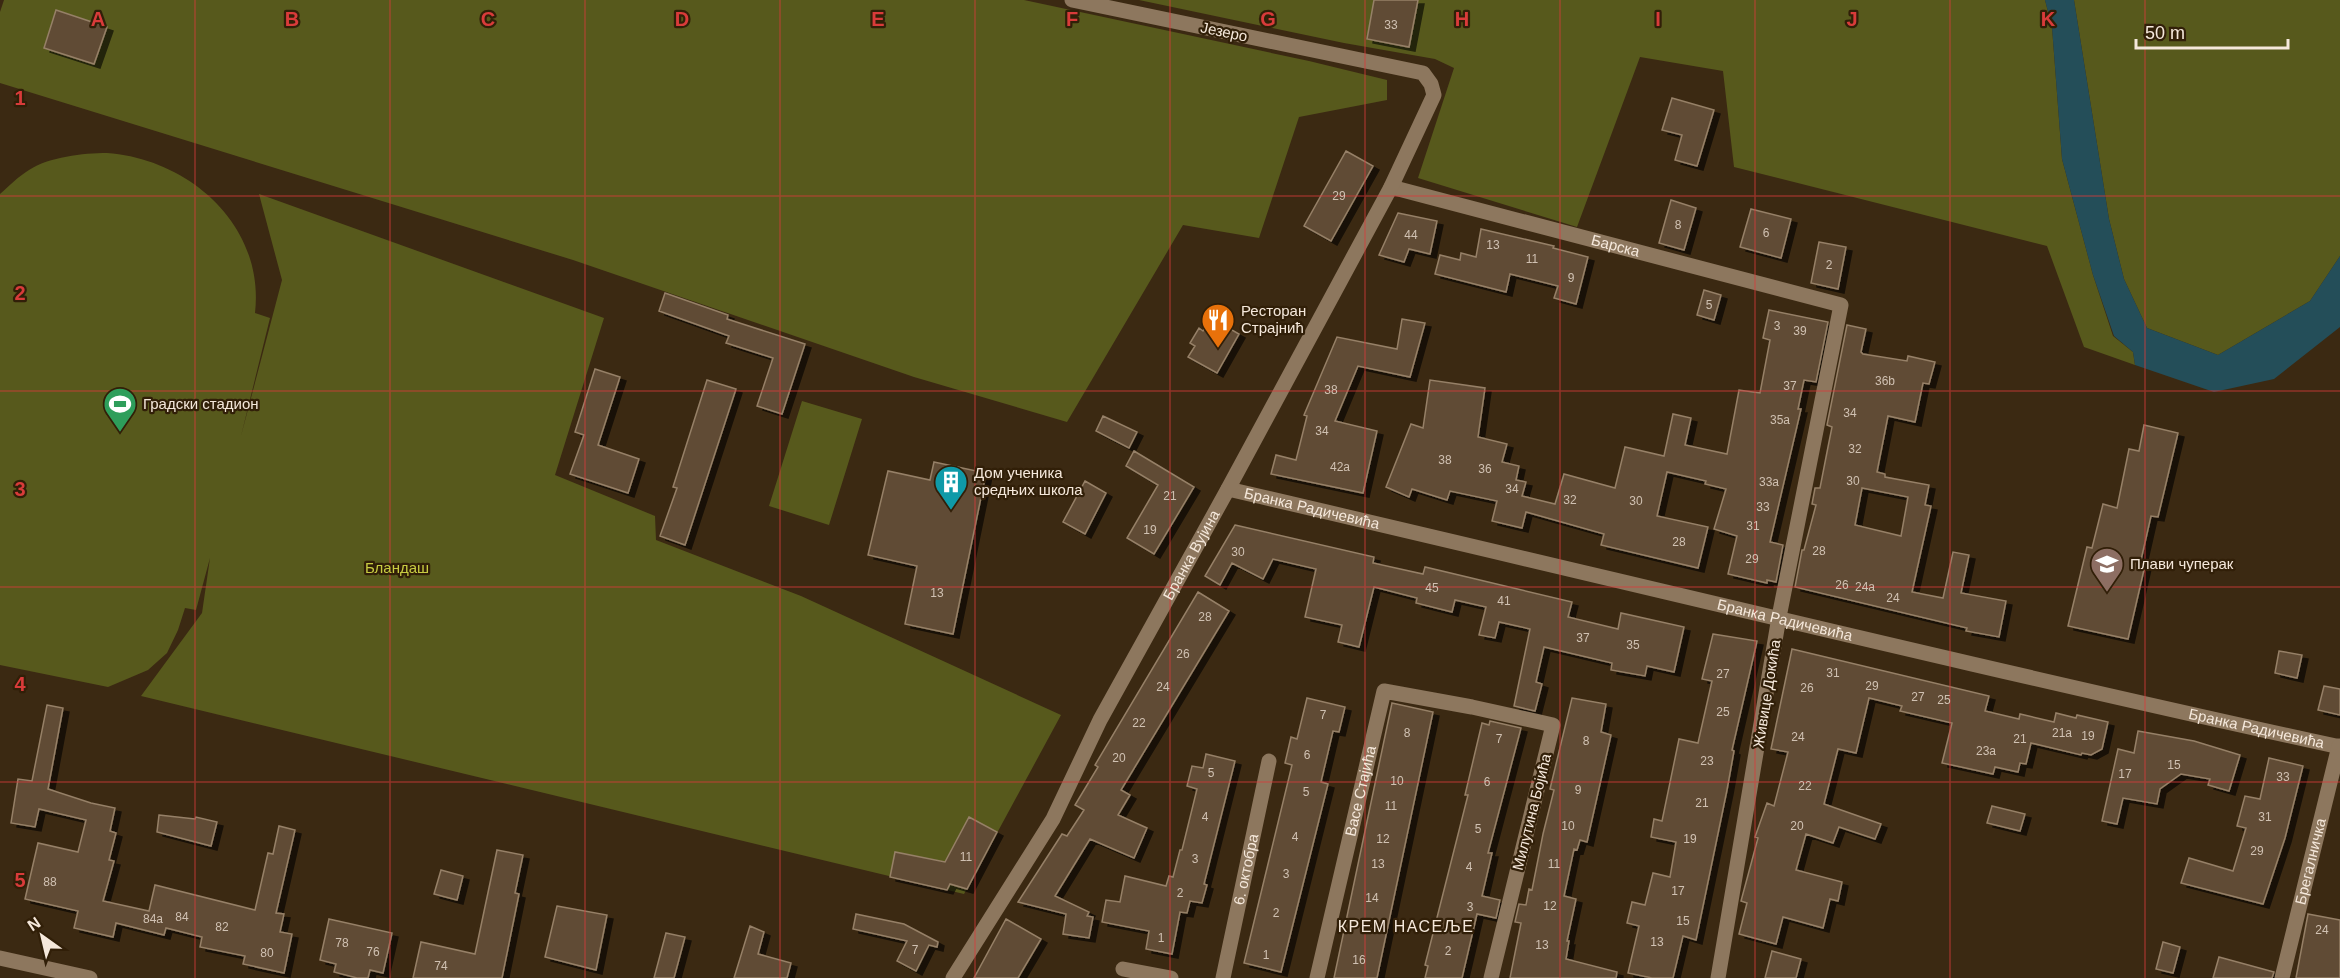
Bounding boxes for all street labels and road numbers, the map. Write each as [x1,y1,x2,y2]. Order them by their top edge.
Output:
street label: Језеро [1199,18,1249,45]
street label: Барска [1590,231,1642,260]
street label: Бранка Радичевића [1243,484,1382,532]
street label: Бранка Вујина [1159,506,1223,603]
street label: Бранка Радичевића [1716,595,1855,644]
street label: Живице Докића [1750,638,1784,749]
street label: Бранка Радичевића [2187,705,2327,751]
street label: Васе Стајића [1341,743,1379,838]
street label: Милутина Бојића [1509,751,1554,872]
street label: Брегалничка [2291,816,2329,906]
street label: 6. октобра [1230,832,1261,906]

